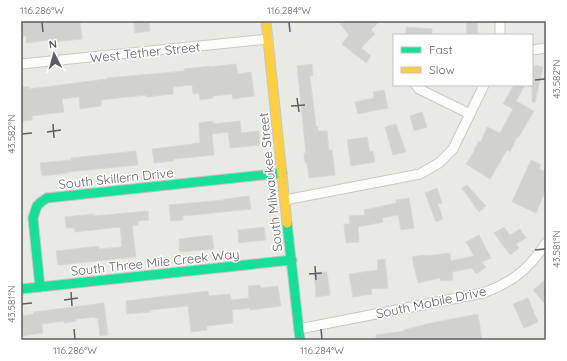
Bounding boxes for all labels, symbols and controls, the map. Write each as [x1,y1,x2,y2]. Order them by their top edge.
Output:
text: 116.286°W [20,4,64,17]
text: 116.284°W [267,4,311,17]
north arrow [34,34,74,74]
legend [393,34,533,86]
text: N [48,37,58,51]
street label: West Tether Street [89,38,201,66]
text: Fast [429,42,453,57]
text: 43.582°N [550,59,563,99]
text: Slow [429,62,455,77]
street label: South Milwaukee Street [255,112,285,252]
text: 43.582°N [5,114,18,154]
street label: South Skillern Drive [58,164,174,192]
text: 43.581°N [550,230,563,268]
street label: South Three Mile Creek Way [70,245,240,279]
street label: South Mobile Drive [374,283,488,321]
text: 43.581°N [5,285,18,323]
text: 116.286°W [53,344,97,357]
text: 116.284°W [300,344,344,357]

